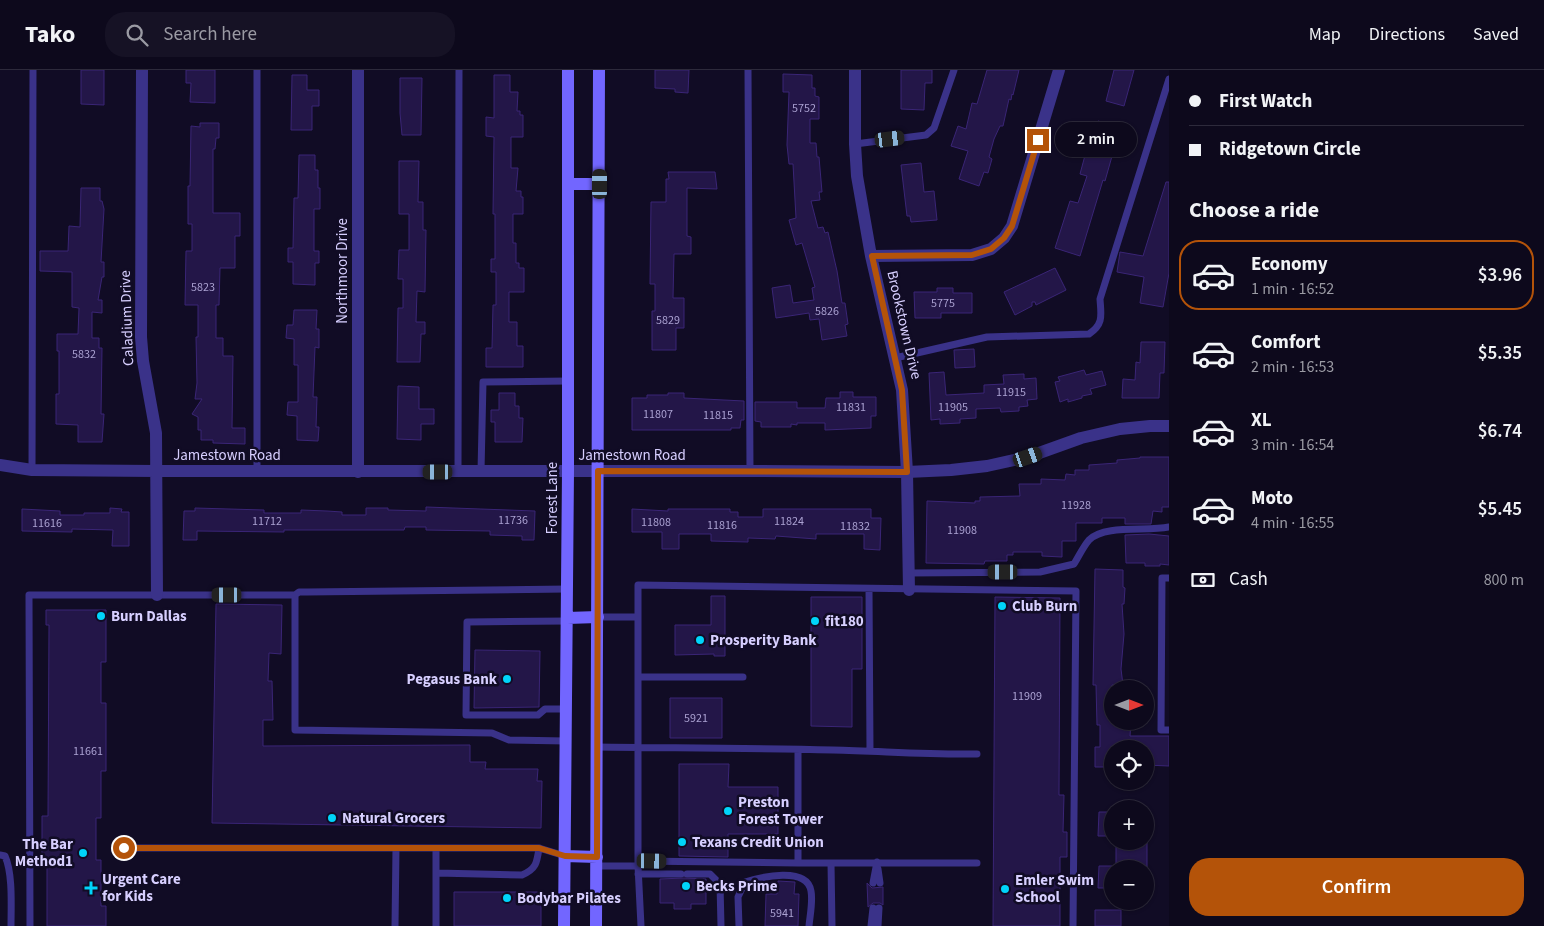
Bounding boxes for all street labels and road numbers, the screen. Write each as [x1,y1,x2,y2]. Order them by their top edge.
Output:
street label: Northmoor Drive [332,218,353,324]
street label: Brookstown Drive [881,269,927,381]
street label: Caladium Drive [115,270,139,366]
street label: Jamestown Road [173,445,281,466]
street label: Jamestown Road [578,445,686,466]
street label: Forest Lane [542,462,563,534]

